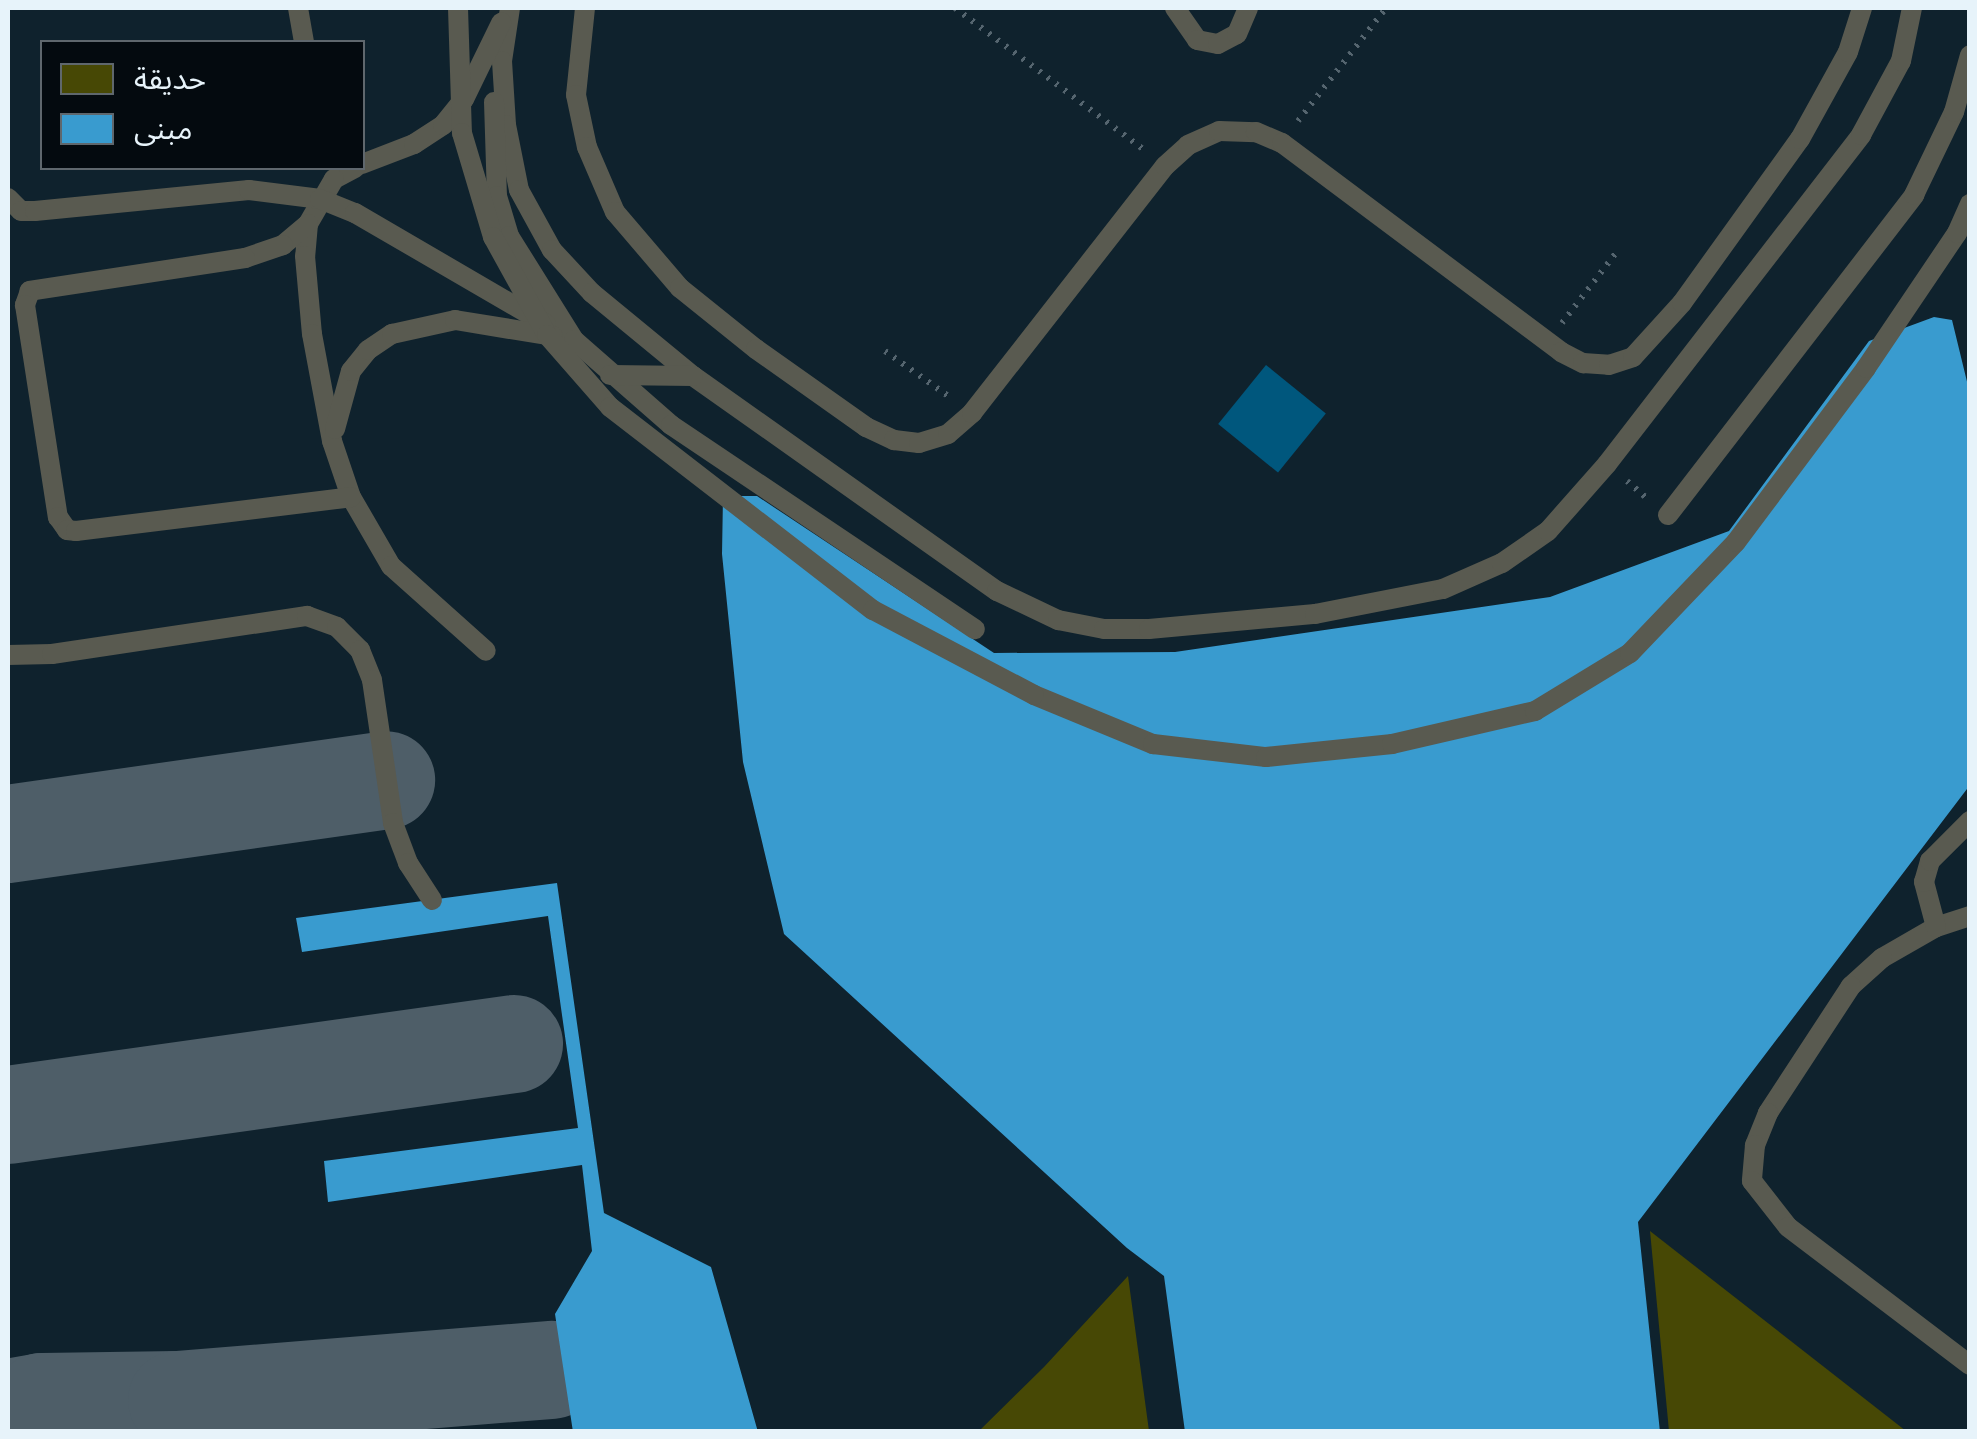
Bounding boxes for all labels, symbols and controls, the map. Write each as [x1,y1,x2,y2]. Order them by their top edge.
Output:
legend [40,40,365,170]
text: حديقة [134,60,206,96]
text: مبنى [134,110,192,146]

